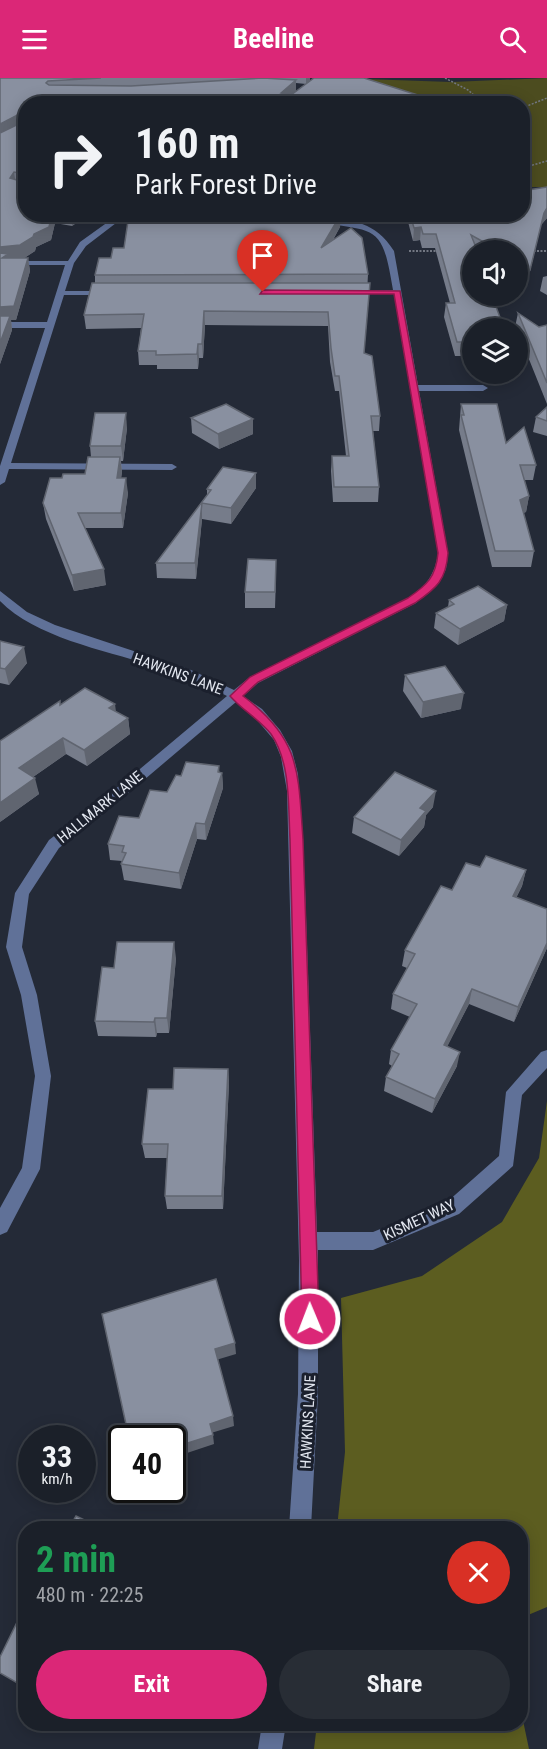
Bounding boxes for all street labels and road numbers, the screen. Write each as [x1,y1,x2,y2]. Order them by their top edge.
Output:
street label: HAWKINS LANE [131,649,225,699]
street label: HALLMARK LANE [54,767,146,847]
street label: KISMET WAY [381,1196,458,1244]
street label: HAWKINS LANE [297,1375,319,1469]

